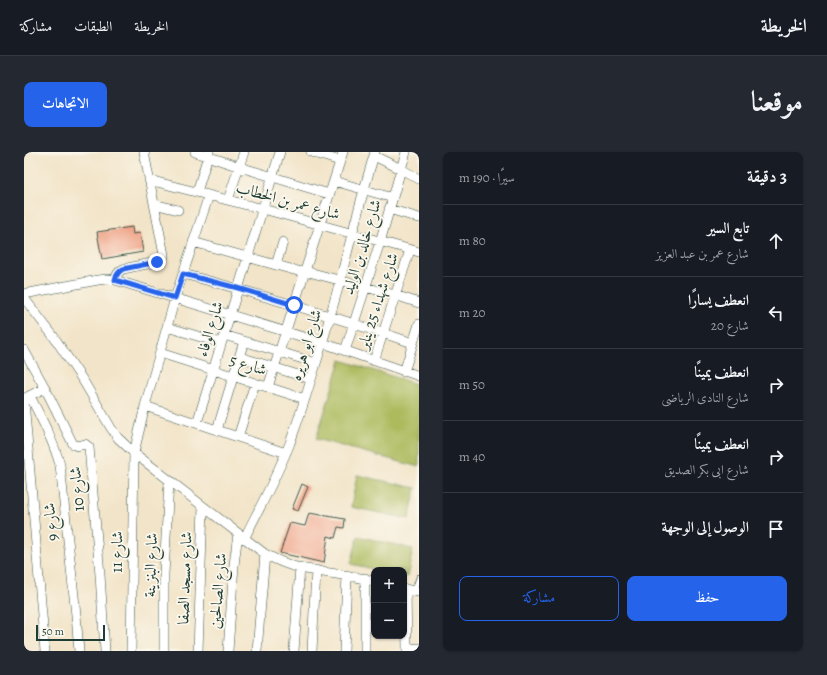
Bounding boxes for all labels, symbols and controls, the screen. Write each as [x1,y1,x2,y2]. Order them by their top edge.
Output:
text: الخريطة [761,13,807,39]
text: مشاركة [20,17,52,36]
text: الطبقات [74,17,112,36]
text: الخريطة [134,17,168,36]
button: الاتجاهات [24,82,107,127]
text: موقعنا [751,83,803,121]
text: 3 دقيقة [747,165,787,188]
text: سيرًا · 190 m [459,169,515,186]
street label: شارع عمر بن الخطاب [233,177,342,227]
street label: شارع خالد بن الوليد [337,197,389,298]
text: تابع السير [707,218,749,238]
icon: ahead [765,230,787,252]
text: 80 m [459,232,486,249]
text: شارع عمر بن عبد العزيز [656,245,749,262]
street label: شارع شهداء 25 يناير [351,250,406,355]
route end [148,253,166,271]
text: انعطف يسارًا [688,290,749,310]
route start [285,296,303,314]
street label: شارع الوفاء [191,298,231,360]
icon: left [765,302,787,324]
text: 20 m [459,304,486,321]
street label: شارع ابو هريره [285,307,329,384]
text: شارع 20 [711,317,749,334]
street label: شارع 5 [226,349,269,383]
text: انعطف يمينًا [694,362,749,382]
icon: right [765,374,787,396]
text: 50 m [459,376,485,393]
text: شارع النادى الرياضى [661,389,749,406]
text: انعطف يمينًا [694,434,749,454]
icon: right [765,446,787,468]
text: 40 m [459,448,485,465]
text: شارع ابى بكر الصديق [664,461,749,478]
street label: شارع 10 [64,465,92,512]
street label: شارع 9 [38,502,66,542]
text: الوصول إلى الوجهة [662,517,749,537]
icon: arrive [765,518,787,540]
street label: شارع 11 [106,531,130,573]
street label: شارع مسجد الصفا [172,531,200,625]
street label: شارع البنزينة [139,532,165,598]
street label: شارع الصالحين [204,552,234,630]
map controls [371,567,407,639]
button: + [371,567,407,603]
button: مشاركة [459,576,619,621]
button: حفظ [627,576,787,621]
button: − [371,603,407,639]
scale bar [36,623,105,642]
text: 50 m [42,624,64,639]

